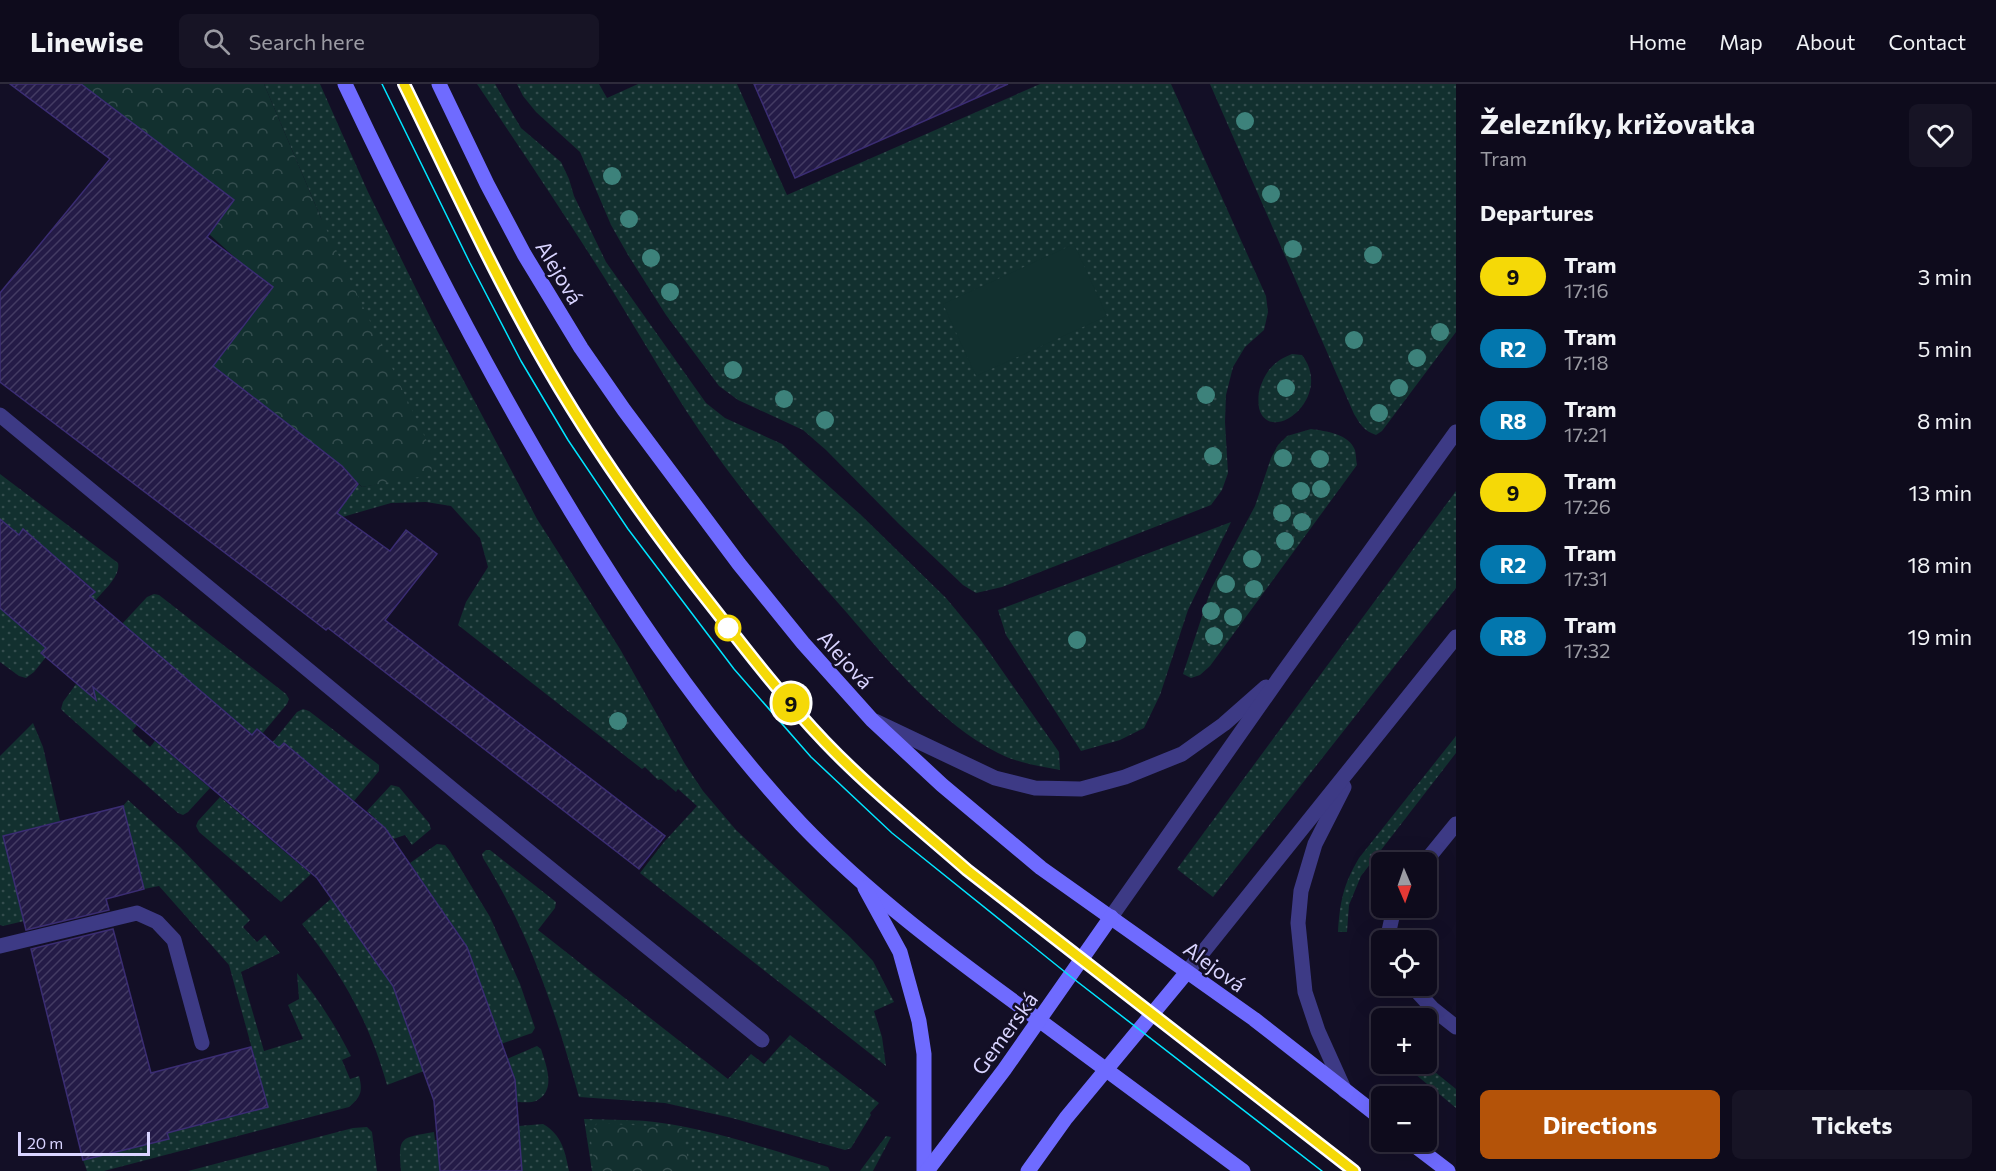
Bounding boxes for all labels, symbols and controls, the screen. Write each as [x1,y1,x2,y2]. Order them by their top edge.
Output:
search box [179,14,599,68]
text: Linewise [30,24,143,58]
icon: search [200,25,233,58]
text: Search here [248,28,365,55]
text: Home [1629,29,1686,54]
text: Map [1719,29,1763,54]
text: About [1796,29,1855,54]
text: Contact [1888,29,1966,54]
button: heart [1909,104,1972,167]
text: Železníky, križovatka [1480,106,1755,140]
text: Tram [1480,146,1527,170]
text: Departures [1480,199,1594,226]
street label: Alejová [531,236,589,308]
text: Tram [1564,251,1616,278]
text: 3 min [1918,263,1972,290]
text: 9 [1507,264,1519,289]
text: 17:16 [1564,278,1609,302]
text: Tram [1564,323,1616,350]
text: 5 min [1918,335,1972,362]
text: R2 [1500,336,1526,361]
text: 17:18 [1564,350,1609,374]
text: Tram [1564,395,1616,422]
text: 8 min [1917,407,1972,434]
text: R8 [1499,408,1527,433]
text: 17:21 [1564,422,1607,446]
text: Tram [1564,467,1616,494]
text: 13 min [1908,479,1972,506]
text: 9 [1507,480,1519,505]
text: 17:26 [1564,494,1611,518]
text: Tram [1564,539,1616,566]
text: 18 min [1908,551,1972,578]
text: R2 [1500,552,1526,577]
text: 17:31 [1564,566,1608,590]
text: Tram [1564,611,1616,638]
unlabelled marker [715,615,741,641]
text: 19 min [1908,623,1972,650]
text: R8 [1499,624,1527,649]
street label: Alejová [813,625,879,693]
text: 17:32 [1564,638,1610,662]
line badge: 9 [772,684,810,722]
text: 9 [785,691,797,716]
north arrow [1371,852,1437,918]
map controls [1371,852,1437,1152]
button: locate [1371,930,1437,996]
street label: Alejová [1179,935,1251,997]
street label: Gemerská [966,987,1042,1079]
button: + [1371,1008,1437,1074]
button: − [1371,1086,1437,1152]
button: Directions [1480,1090,1720,1159]
button: Tickets [1732,1090,1972,1159]
scale bar [18,1129,150,1156]
text: 20 m [27,1133,63,1152]

